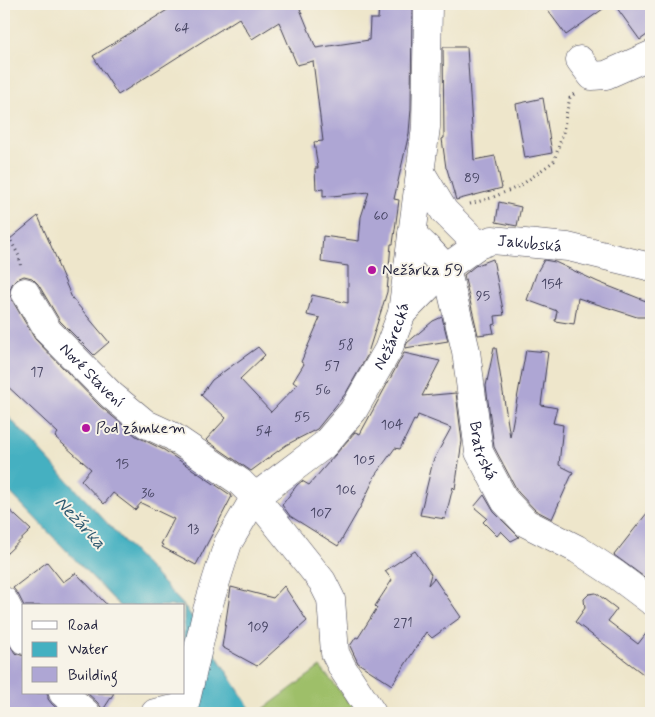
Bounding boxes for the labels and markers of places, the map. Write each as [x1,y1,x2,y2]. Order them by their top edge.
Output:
place label: Nežárka 59 [382,260,463,281]
marker: Nežárka 59 [366,264,378,276]
place label: Pod zámkem [96,418,186,439]
marker: Pod zámkem [80,422,92,434]

